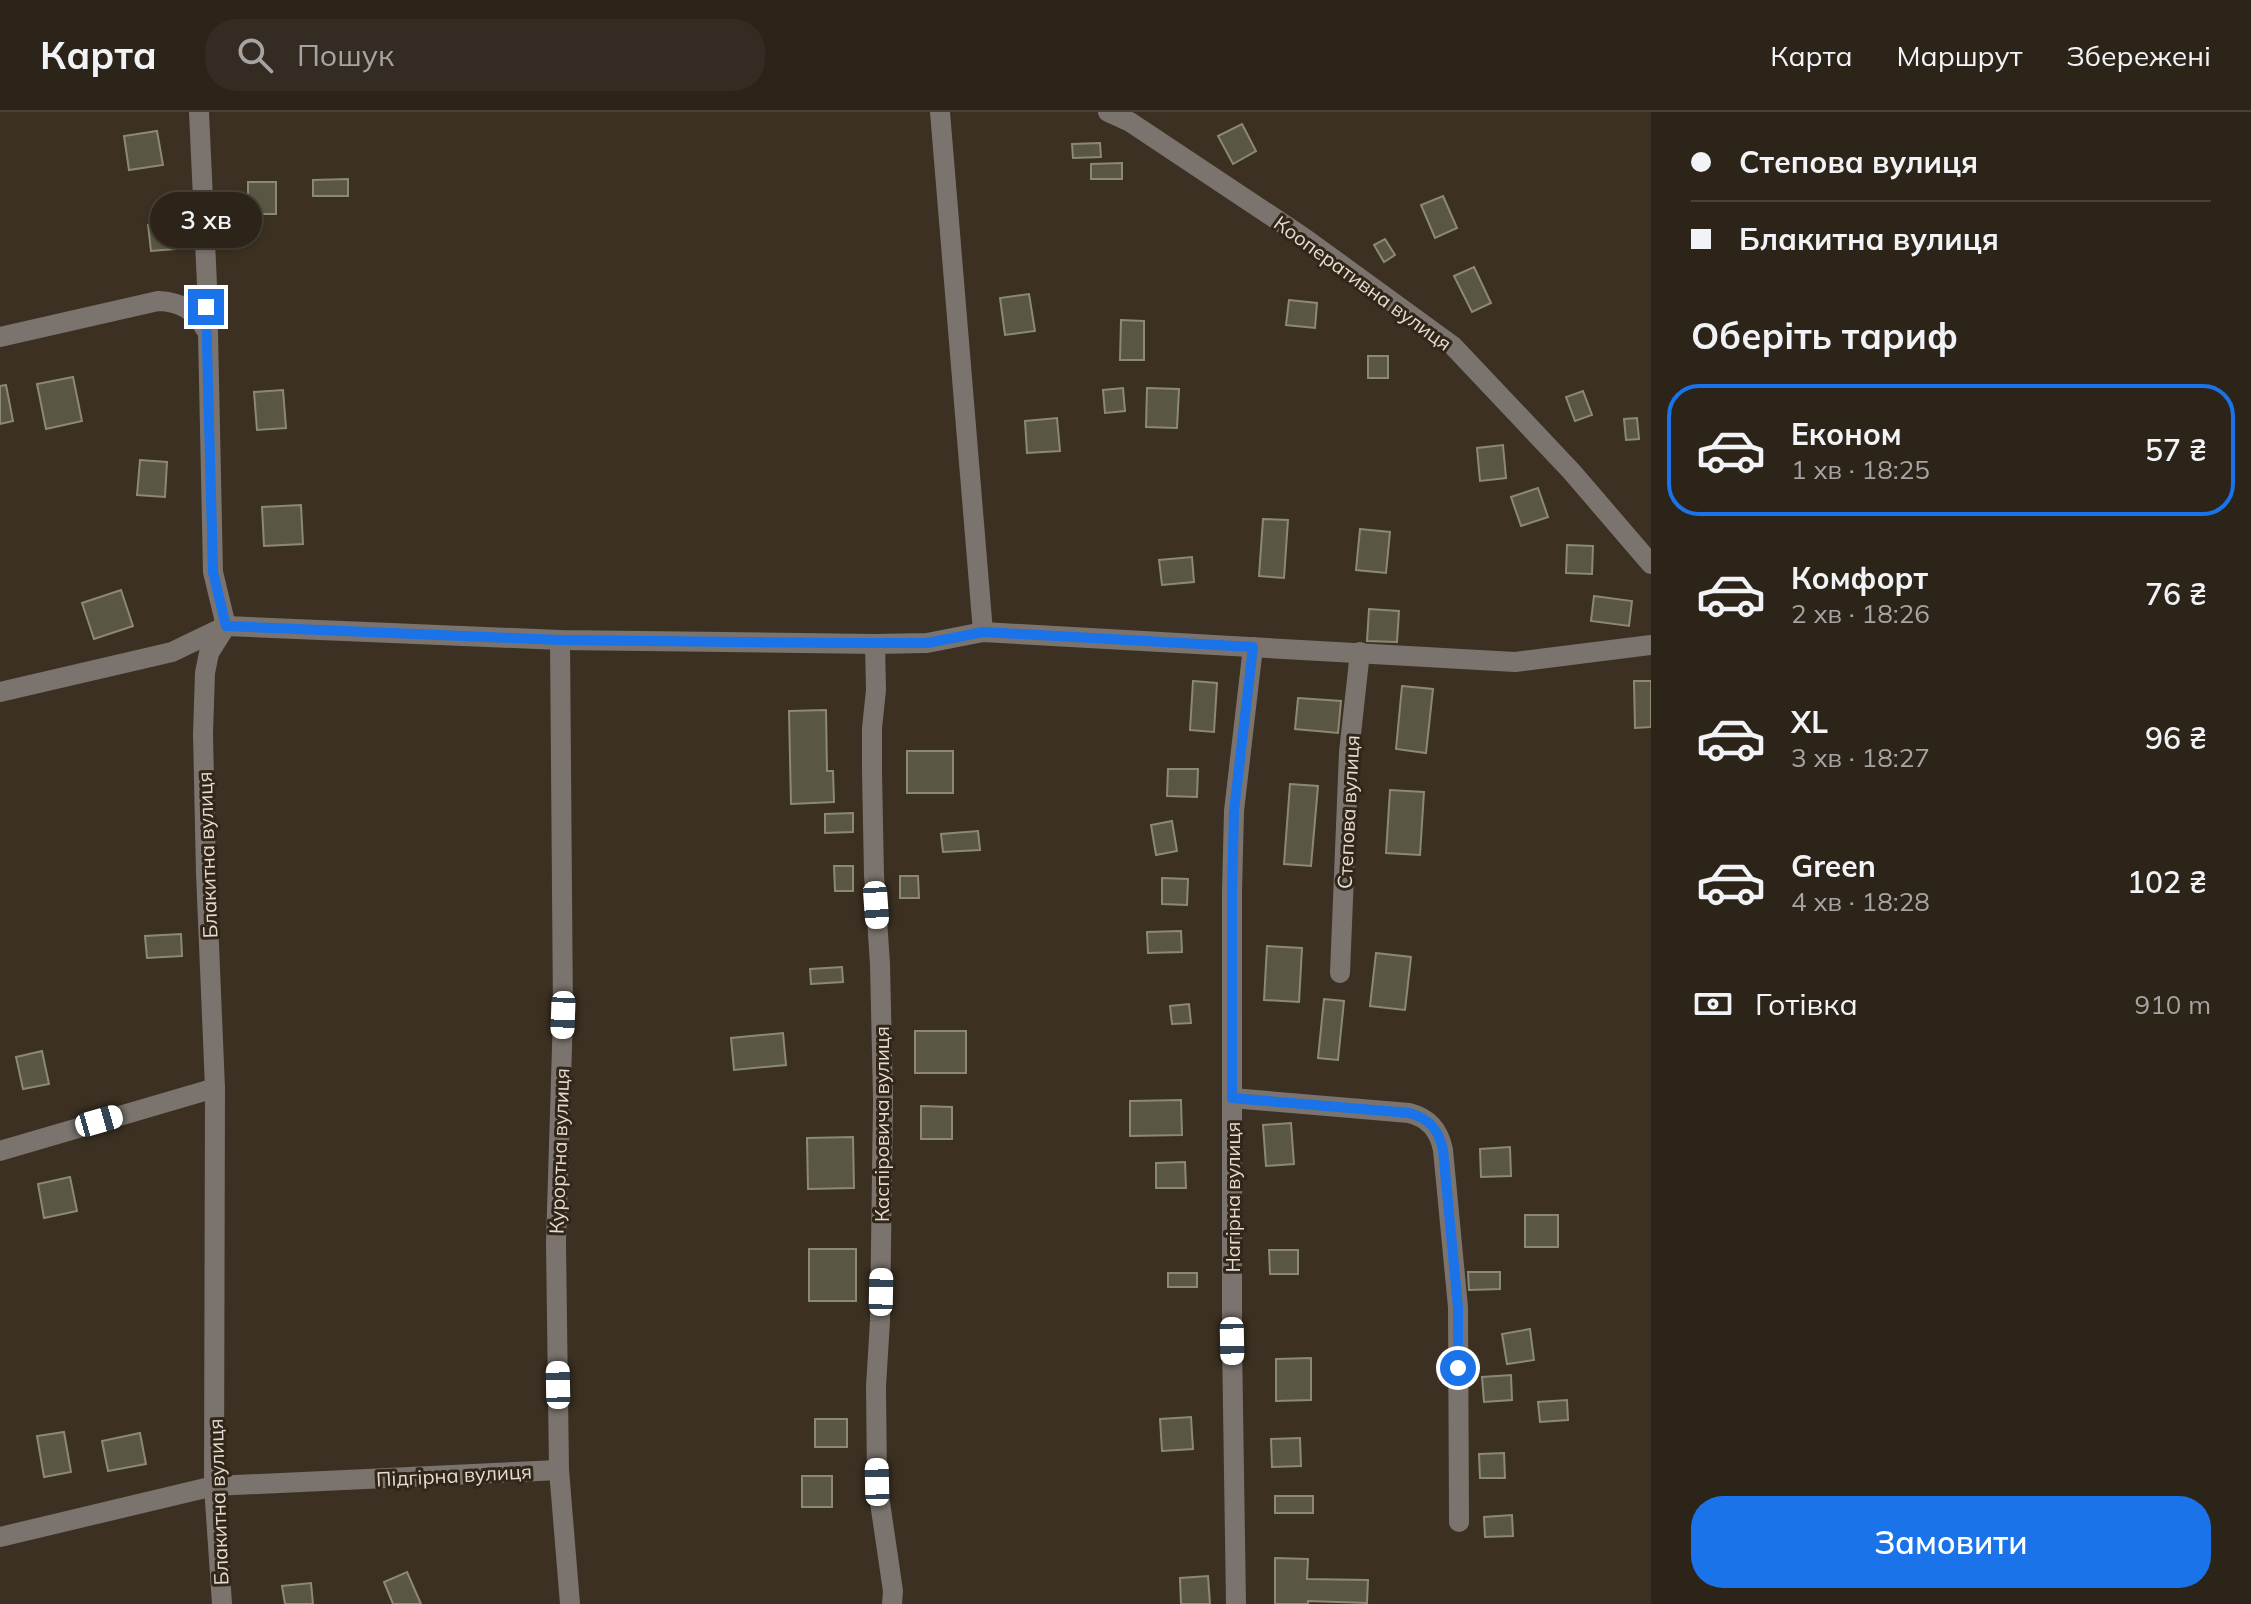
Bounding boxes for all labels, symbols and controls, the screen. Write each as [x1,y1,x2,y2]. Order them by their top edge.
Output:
search box [205,19,765,91]
text: Карта [40,31,157,79]
icon: search [233,33,277,77]
text: Пошук [297,36,394,74]
text: Карта [1770,38,1853,73]
text: Маршрут [1897,38,2022,73]
text: Збережені [2066,38,2211,73]
text: Степова вулиця [1739,143,1978,181]
callout: 3 хв [150,191,262,247]
text: 3 хв [180,203,232,236]
street label: Кооперативна вулиця [1269,210,1457,356]
text: Блакитна вулиця [1739,220,1999,258]
route end [188,289,224,325]
text: Оберіть тариф [1691,313,1958,358]
icon: car [1695,414,1767,486]
text: Економ [1791,415,1902,453]
text: 57 ₴ [2145,431,2207,469]
text: 1 хв · 18:25 [1791,453,1930,486]
icon: car [1695,558,1767,630]
text: Комфорт [1791,559,1928,597]
text: 76 ₴ [2145,575,2207,613]
text: 2 хв · 18:26 [1791,597,1930,630]
icon: car [1695,702,1767,774]
text: XL [1791,703,1828,741]
text: 96 ₴ [2145,719,2207,757]
street label: Степова вулиця [1331,734,1365,890]
text: 3 хв · 18:27 [1791,741,1930,774]
street label: Блакитна вулиця [192,771,222,939]
icon: car [1695,846,1767,918]
text: Green [1791,847,1876,885]
text: 102 ₴ [2127,863,2207,901]
car [862,880,890,930]
text: 4 хв · 18:28 [1791,885,1930,918]
icon: cash [1691,982,1735,1026]
text: Готівка [1755,985,1858,1023]
text: 910 m [2135,988,2211,1021]
car [550,991,576,1039]
street label: Каспіровича вулиця [869,1026,894,1222]
street label: Курортна вулиця [544,1068,574,1234]
car [73,1103,125,1139]
street label: Нагірна вулиця [1220,1121,1245,1273]
car [869,1268,893,1316]
car [1220,1317,1244,1365]
route start [1440,1350,1476,1386]
car [546,1361,570,1409]
street label: Блакитна вулиця [203,1418,233,1586]
street label: Підгірна вулиця [375,1458,533,1492]
car [865,1458,889,1506]
button: Замовити [1691,1496,2211,1588]

